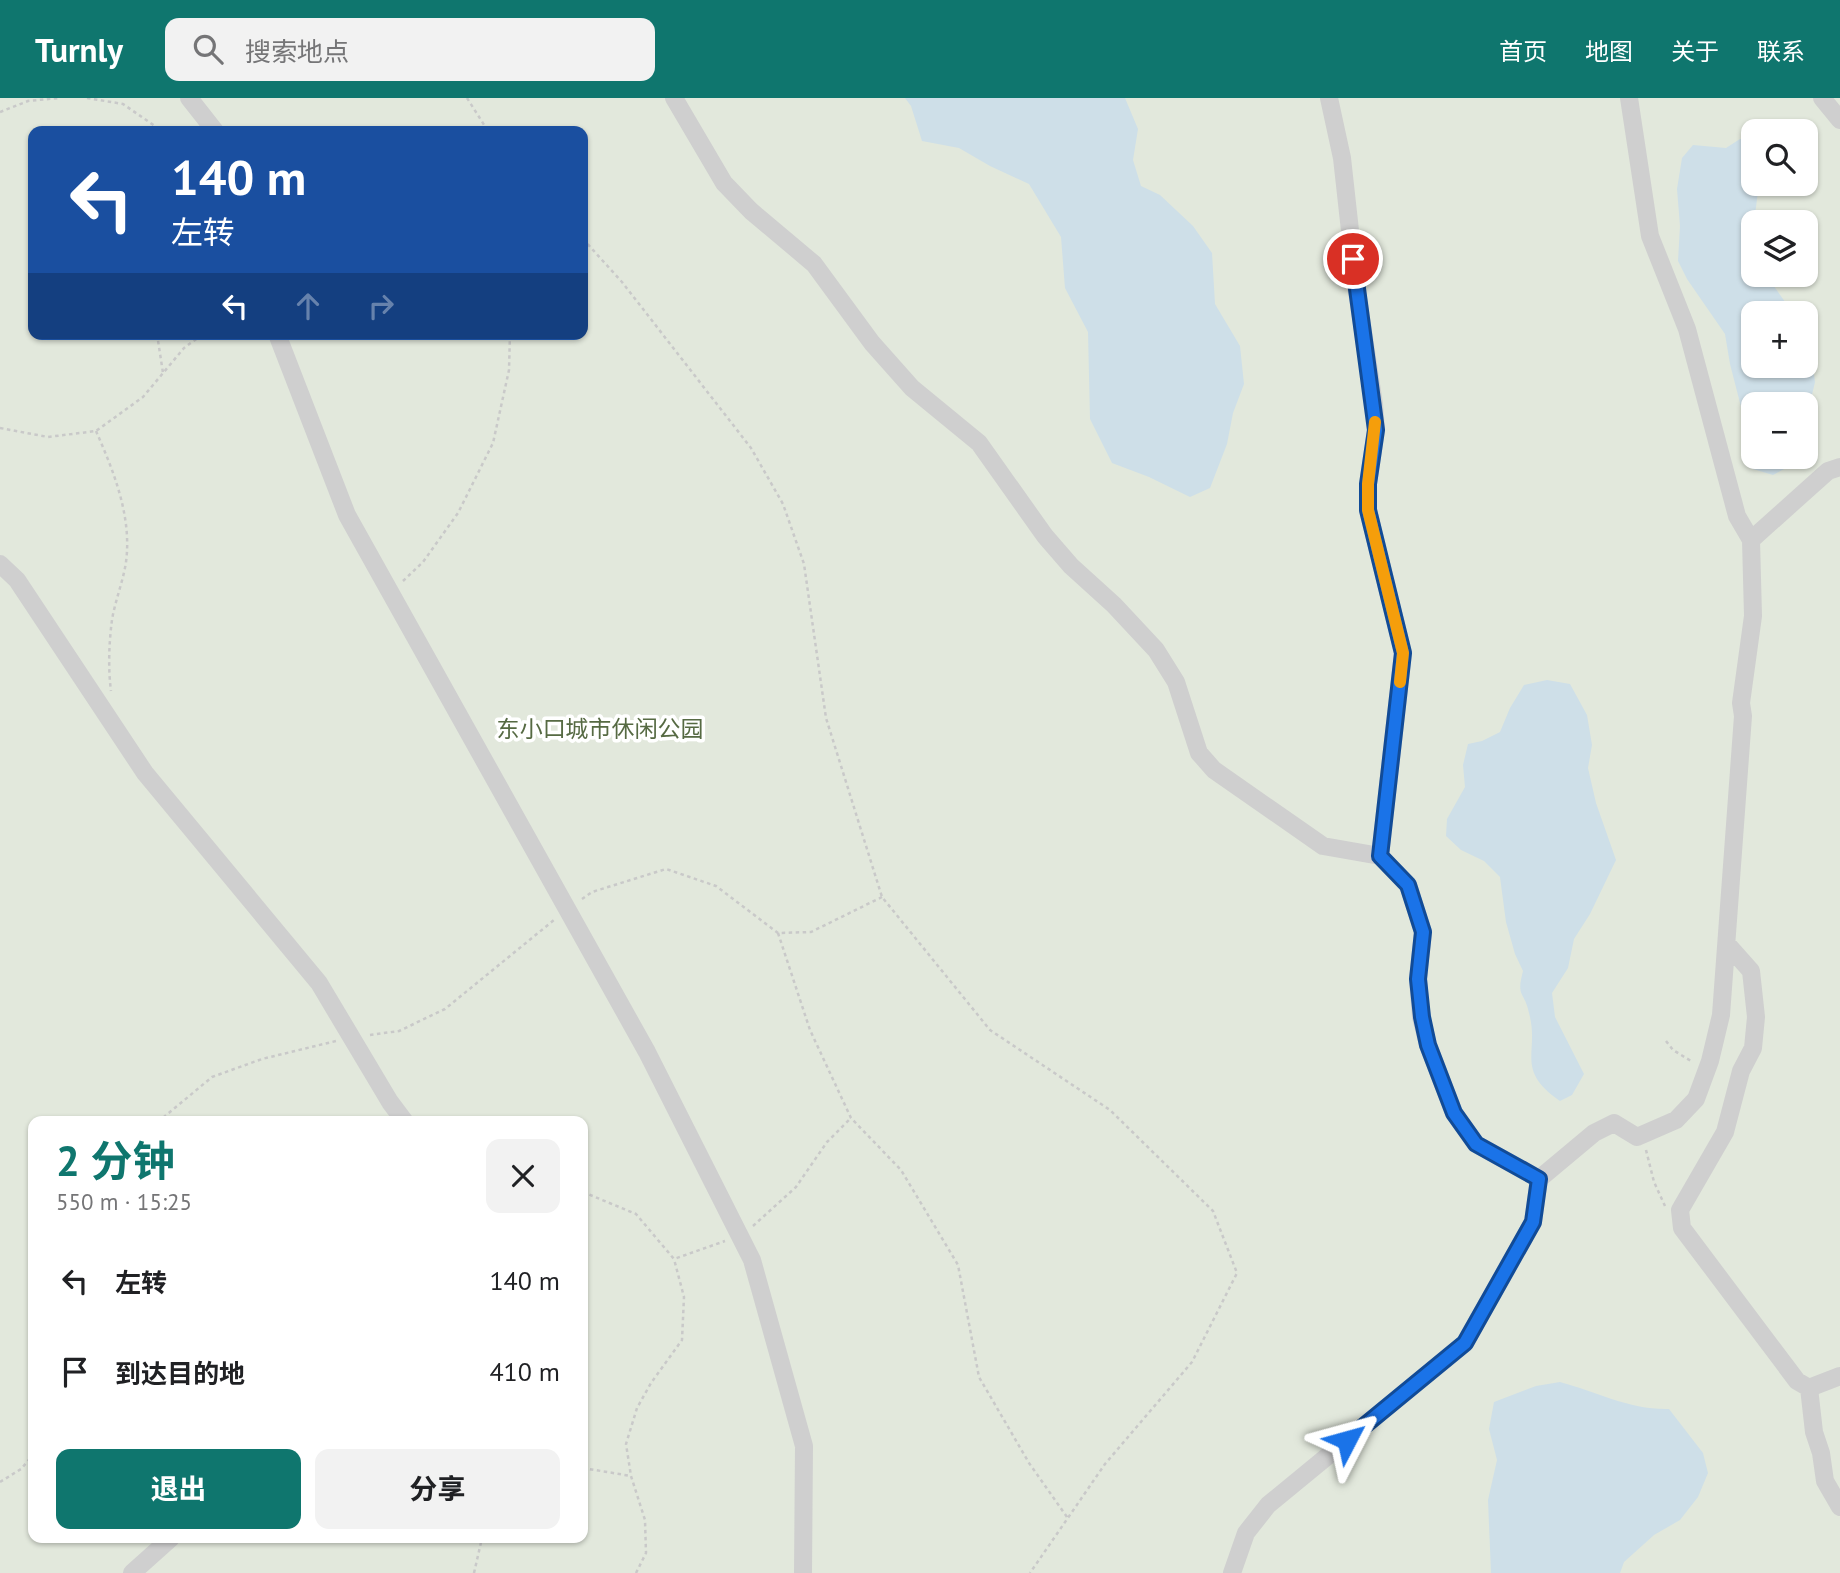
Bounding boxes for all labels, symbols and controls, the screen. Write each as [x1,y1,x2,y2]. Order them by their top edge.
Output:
search box [165,18,655,81]
text: Turnly [35,28,123,71]
icon: search [189,30,227,68]
text: 搜索地点 [245,35,349,68]
text: 首页 [1499,36,1547,67]
text: 地图 [1585,36,1633,67]
text: 关于 [1671,36,1719,67]
text: 联系 [1757,36,1805,67]
map controls [1741,119,1818,469]
button: search [1741,119,1818,196]
text: 140 m [171,145,306,209]
icon: left [56,154,147,245]
button: layers [1741,210,1818,287]
text: 左转 [171,211,235,253]
pin [1323,229,1383,289]
icon: arrive [1334,240,1372,278]
icon: left [216,287,254,325]
icon: ahead [289,287,327,325]
icon: right [362,287,400,325]
button: + [1741,301,1818,378]
button: − [1741,392,1818,469]
park label: 东小口城市休闲公园 [497,714,704,743]
text: 2 分钟 [56,1133,174,1188]
button: close [486,1139,560,1213]
text: 550 m · 15:25 [56,1187,192,1216]
icon: left [56,1262,94,1300]
text: 140 m [489,1264,560,1297]
text: 左转 [115,1266,167,1299]
icon: arrive [56,1353,94,1391]
text: 410 m [489,1355,560,1388]
text: 到达目的地 [115,1357,245,1390]
position arrow [1310,1403,1384,1477]
button: 退出 [56,1449,301,1529]
button: 分享 [315,1449,560,1529]

